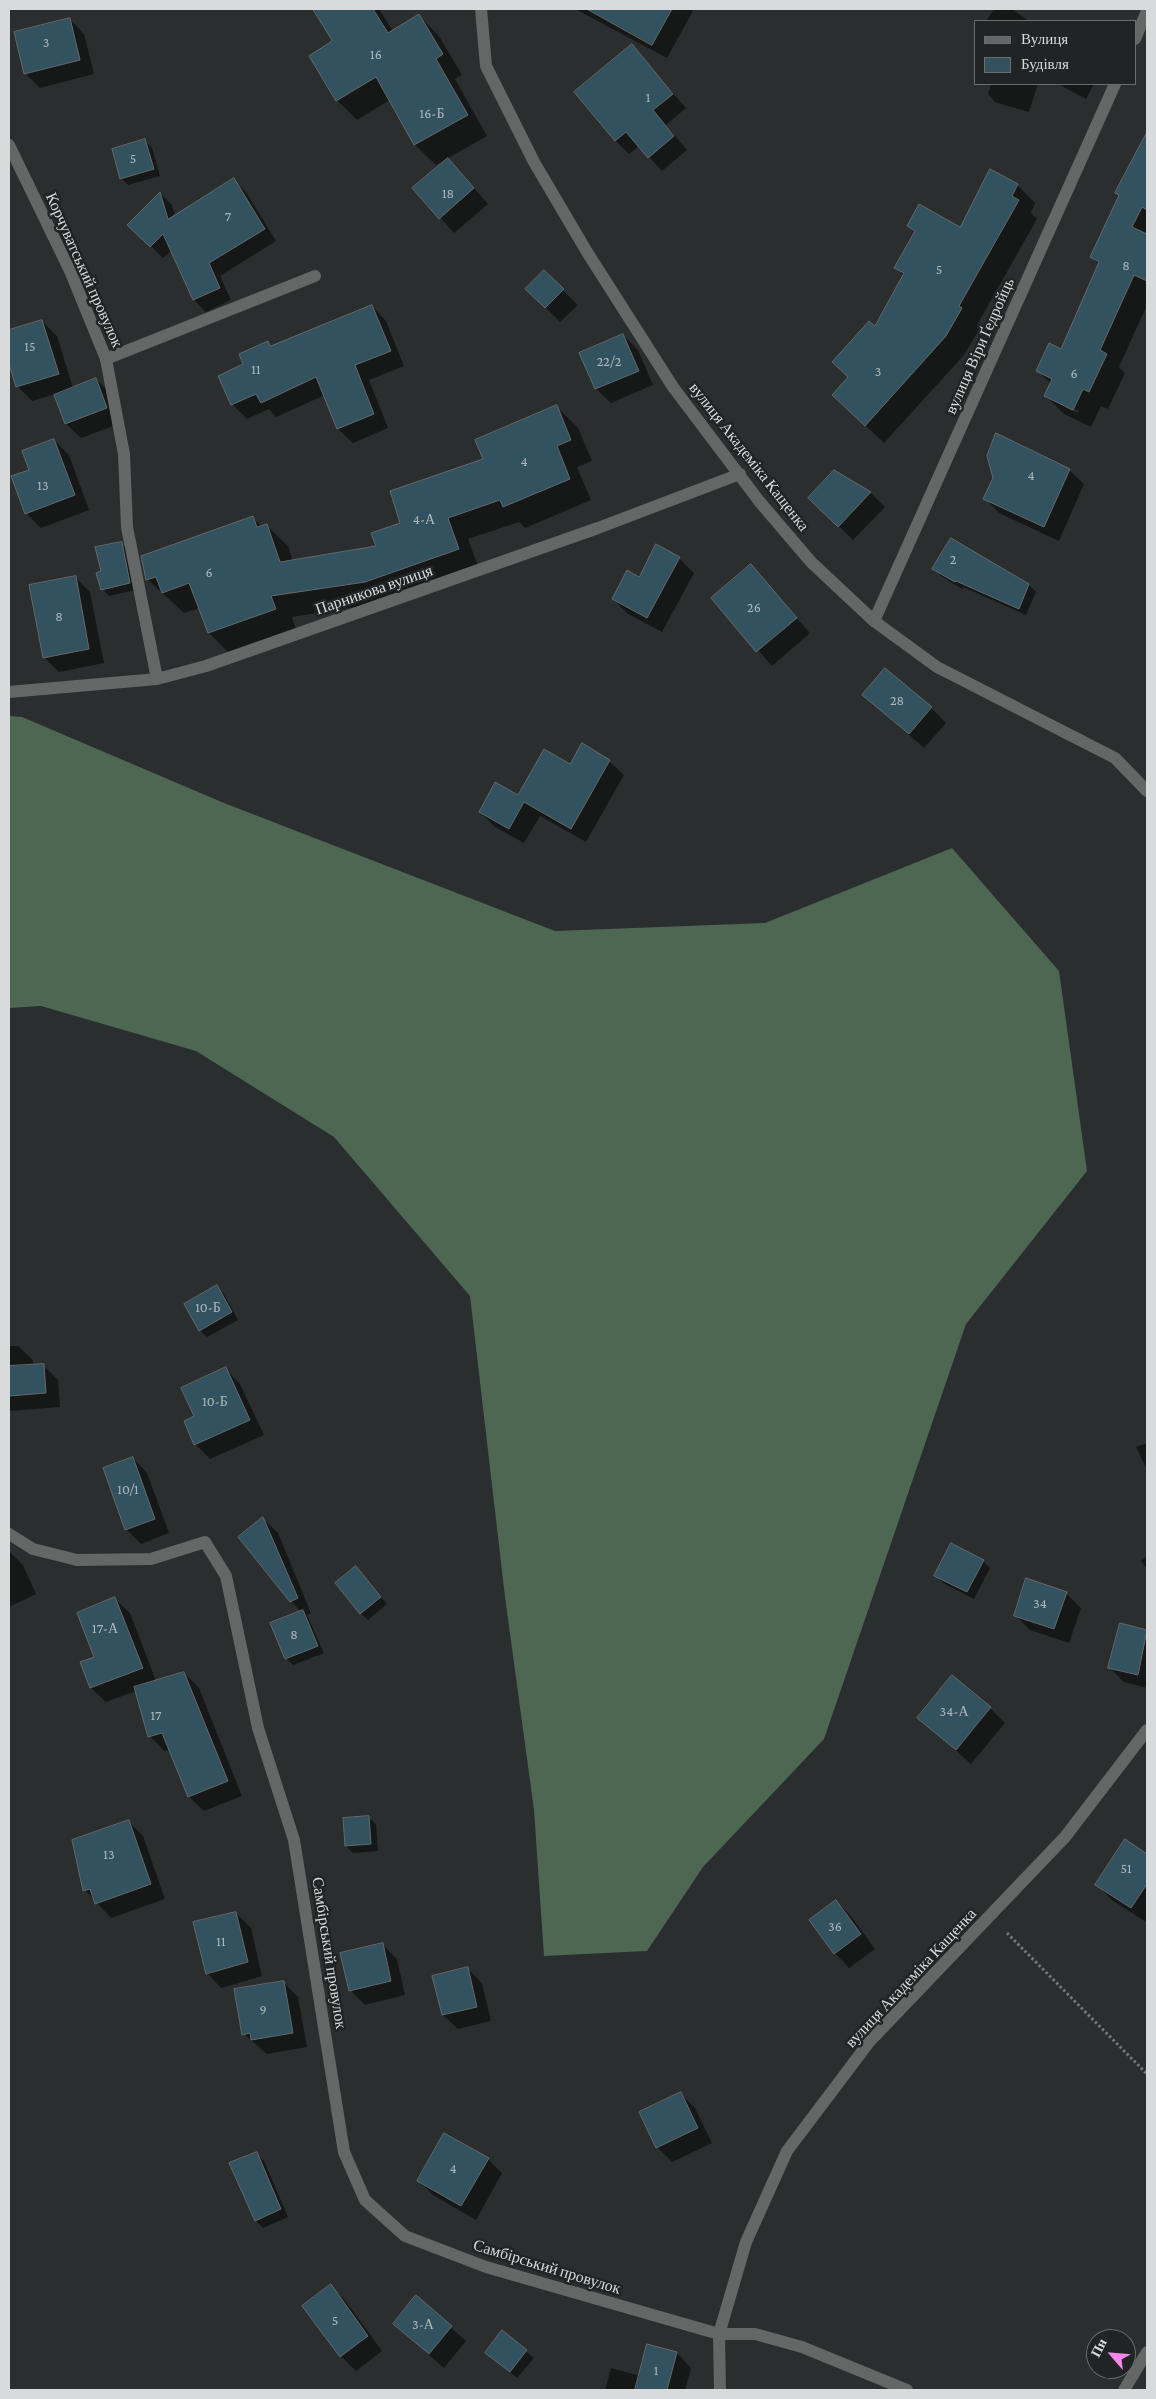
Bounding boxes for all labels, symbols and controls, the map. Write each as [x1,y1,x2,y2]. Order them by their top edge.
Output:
legend [974,20,1136,85]
text: Вулиця [1021,31,1068,47]
house number: 3 [43,35,49,51]
house number: 16 [370,47,382,63]
text: Будівля [1021,56,1069,72]
house number: 1 [646,90,650,106]
house number: 16-Б [420,106,444,122]
house number: 5 [130,151,136,167]
house number: 18 [442,186,454,202]
street label: Корчуватський провулок [41,190,127,350]
house number: 7 [225,209,231,225]
house number: 8 [1122,258,1130,274]
house number: 5 [936,262,942,278]
street label: вулиця Віри Ґедройць [941,275,1019,417]
house number: 15 [24,339,36,355]
house number: 22/2 [597,354,621,370]
house number: 11 [251,362,261,378]
house number: 3 [875,364,881,380]
house number: 6 [1070,366,1078,382]
street label: вулиця Академіка Кащенка [685,379,813,535]
house number: 4 [520,454,528,470]
house number: 4 [1027,468,1035,484]
house number: 13 [37,478,49,494]
house number: 4-А [413,512,435,528]
house number: 2 [950,552,956,568]
street label: Парникова вулиця [313,561,435,619]
house number: 6 [205,565,213,581]
house number: 26 [747,600,761,616]
house number: 8 [55,609,63,625]
house number: 28 [890,693,904,709]
house number: 10-Б [195,1300,221,1316]
house number: 10-Б [202,1394,228,1410]
house number: 10/1 [117,1482,139,1498]
house number: 34 [1033,1596,1047,1612]
house number: 17-А [92,1621,118,1637]
house number: 8 [290,1627,298,1643]
house number: 34-А [939,1704,969,1720]
house number: 17 [150,1708,162,1724]
house number: 13 [103,1847,115,1863]
house number: 51 [1120,1861,1132,1877]
street label: Самбірський провулок [308,1876,350,2030]
street label: вулиця Академіка Кащенка [841,1904,981,2052]
house number: 36 [828,1919,842,1935]
house number: 11 [216,1934,226,1950]
house number: 9 [259,2002,267,2018]
house number: 4 [449,2161,457,2177]
street label: Самбірський провулок [471,2235,623,2299]
house number: 5 [332,2313,338,2329]
house number: 3-А [412,2317,434,2333]
north arrow [1086,2329,1136,2379]
text: Пн [1087,2336,1110,2360]
house number: 1 [654,2363,658,2379]

